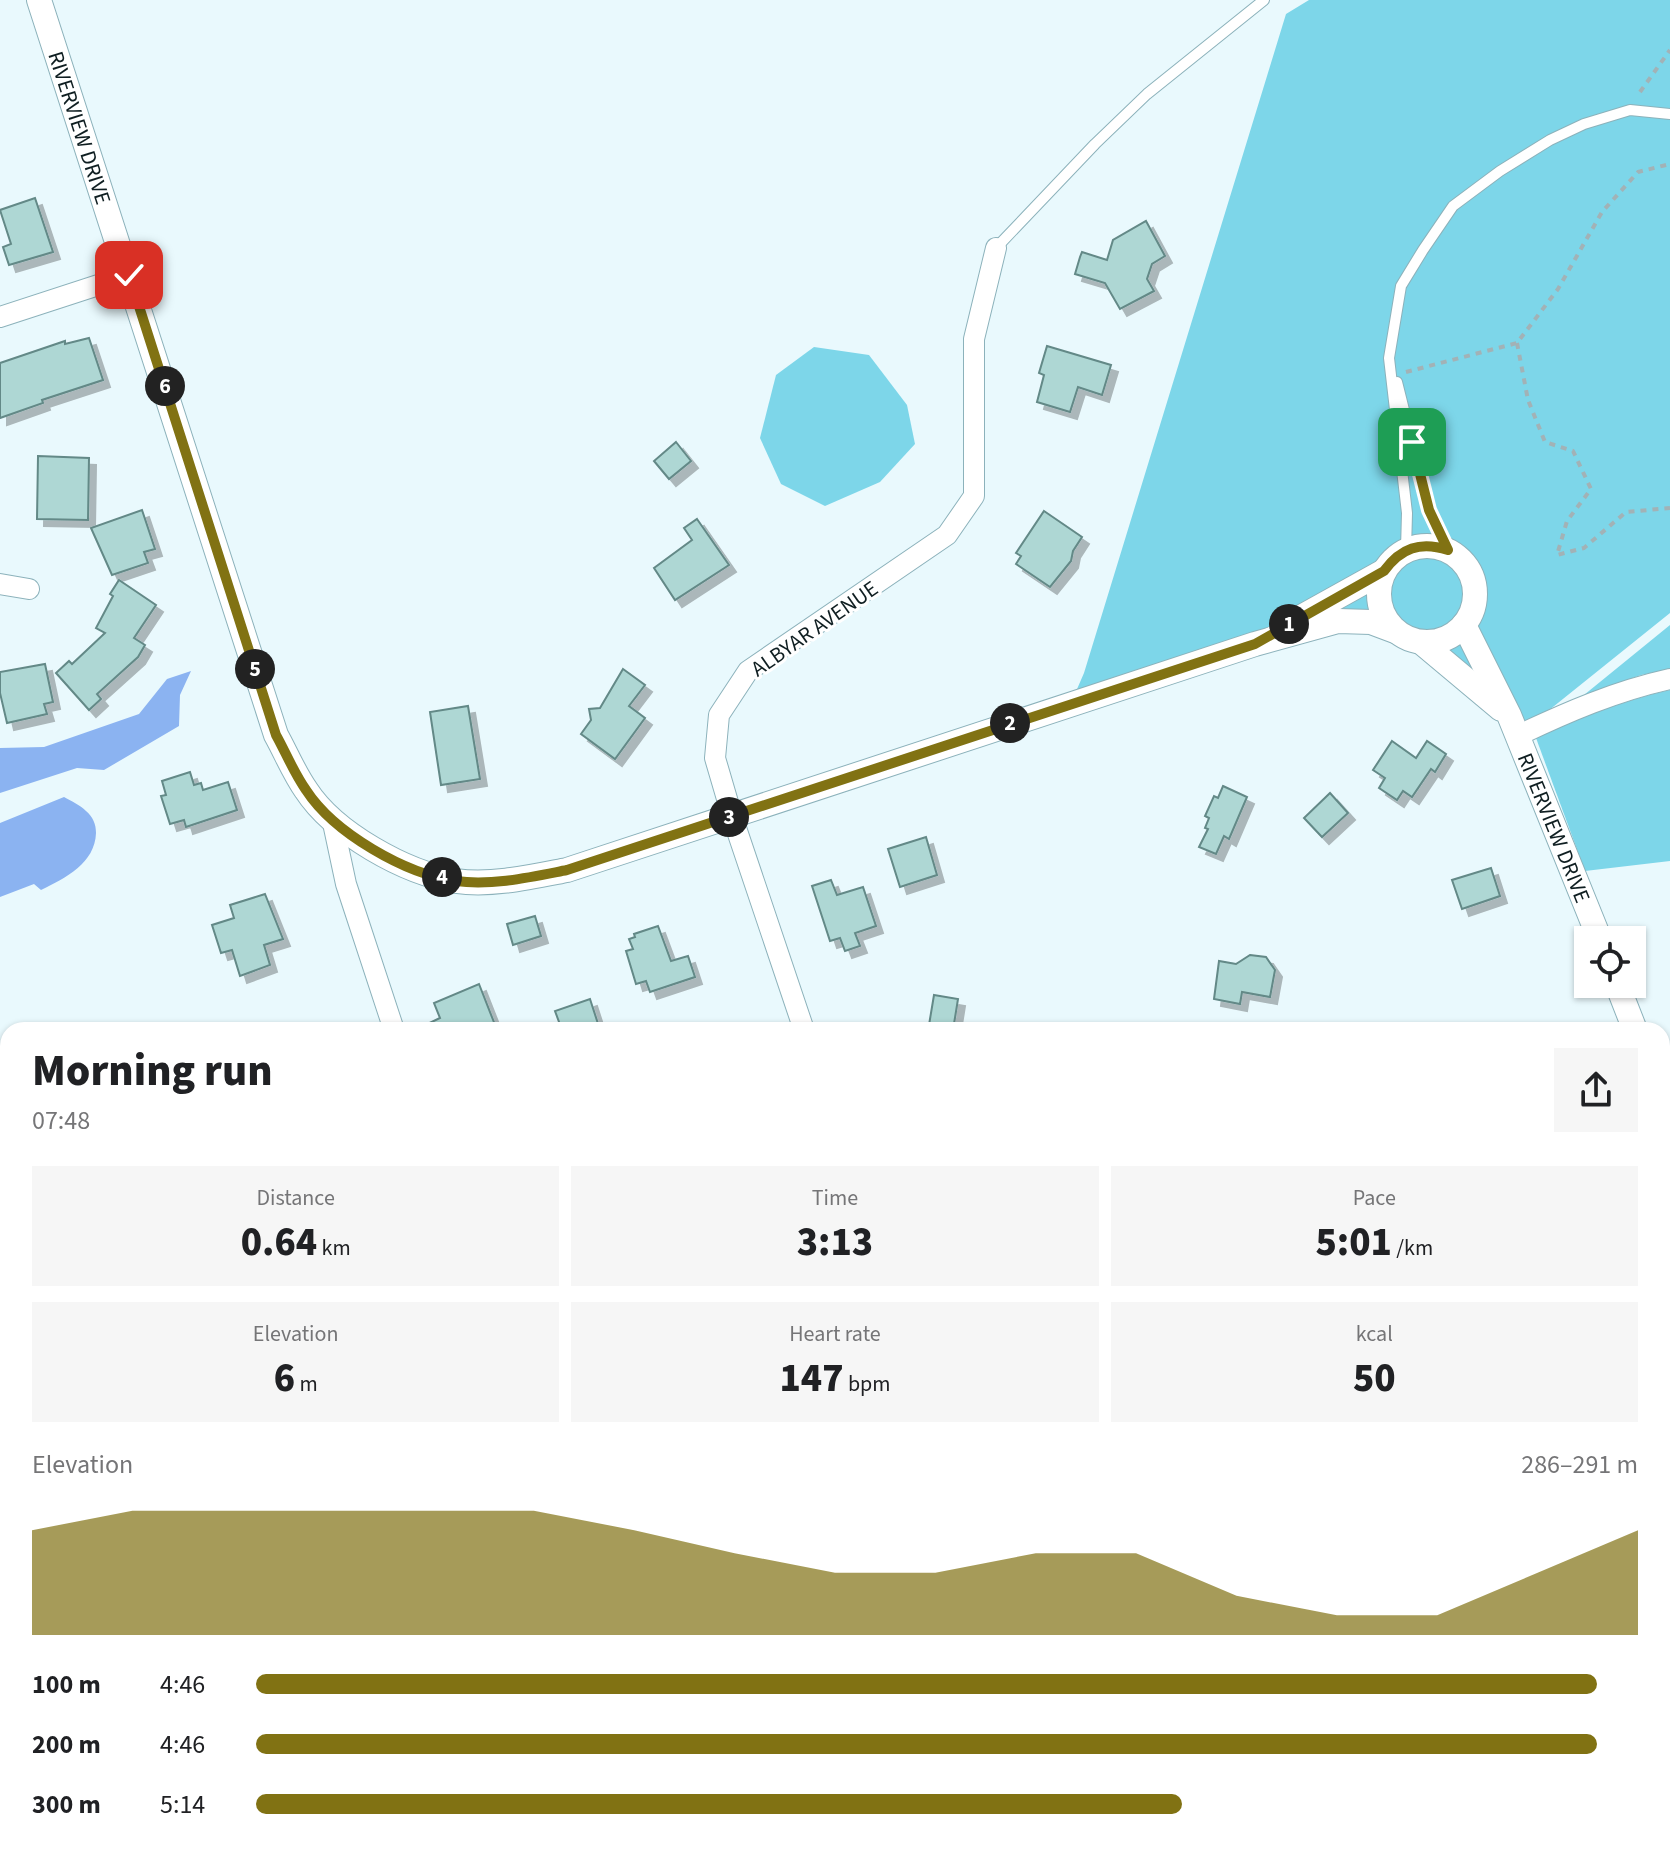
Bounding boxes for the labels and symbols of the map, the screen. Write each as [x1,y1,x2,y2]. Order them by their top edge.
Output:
street label: RIVERVIEW DRIVE [40,47,119,209]
pin [95,241,163,309]
pin: 6 [145,366,185,406]
pin [1378,408,1446,476]
street label: ALBYAR AVENUE [744,573,885,685]
pin: 1 [1269,604,1309,644]
pin: 5 [235,649,275,689]
pin: 2 [990,703,1030,743]
street label: RIVERVIEW DRIVE [1509,748,1598,908]
pin: 3 [709,797,749,837]
pin: 4 [422,857,462,897]

